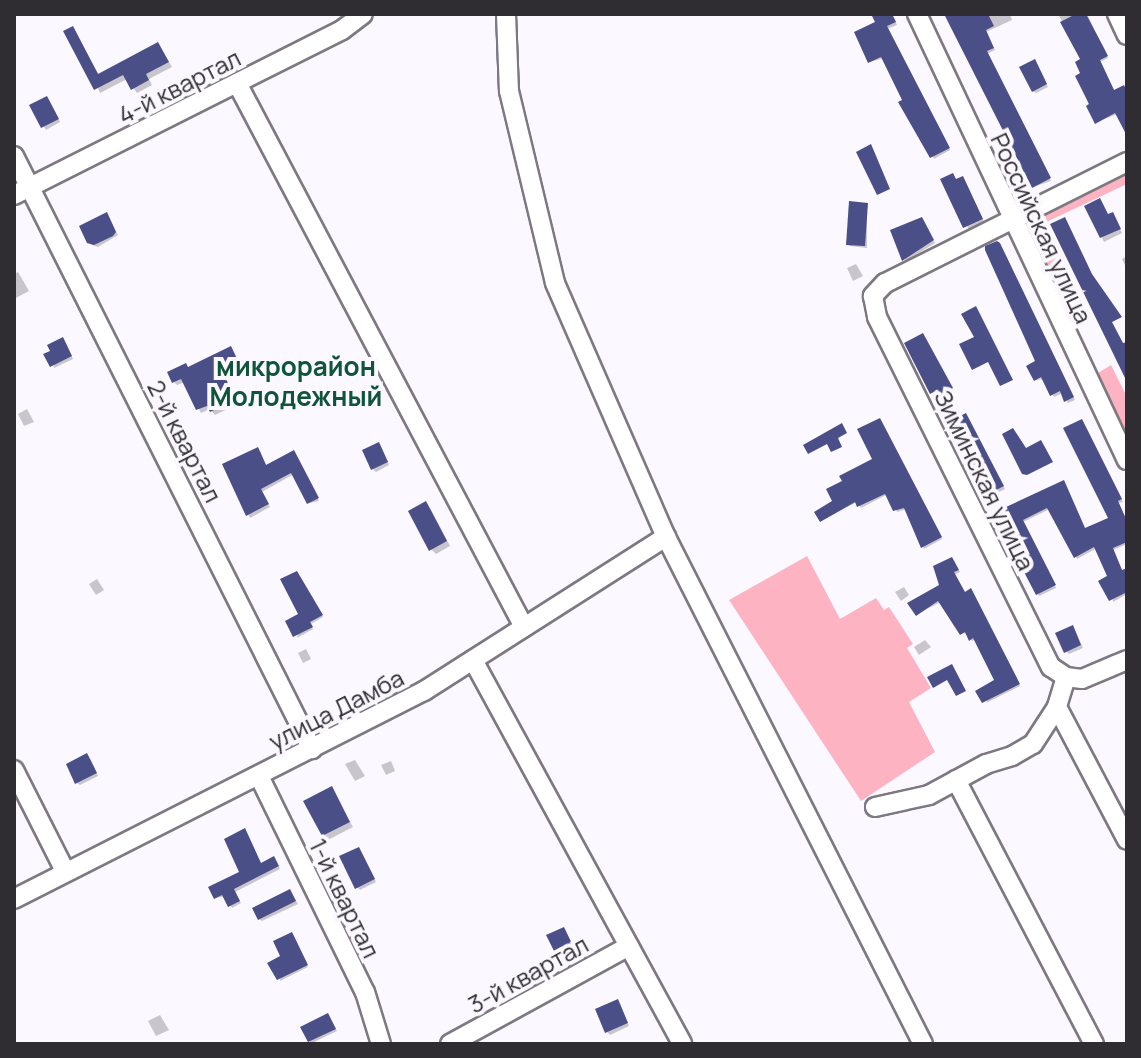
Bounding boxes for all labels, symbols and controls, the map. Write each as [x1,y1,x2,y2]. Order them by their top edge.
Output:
street label: 4-й квартал [113,43,245,129]
street label: Российская улица [985,128,1099,328]
district label: микрорайон Молодежный [210,351,382,412]
street label: 2-й квартал [142,375,228,507]
street label: Зиминская улица [929,385,1041,575]
street label: улица Дамба [264,663,408,755]
street label: 1-й квартал [304,834,386,962]
street label: 3-й квартал [463,929,593,1019]

